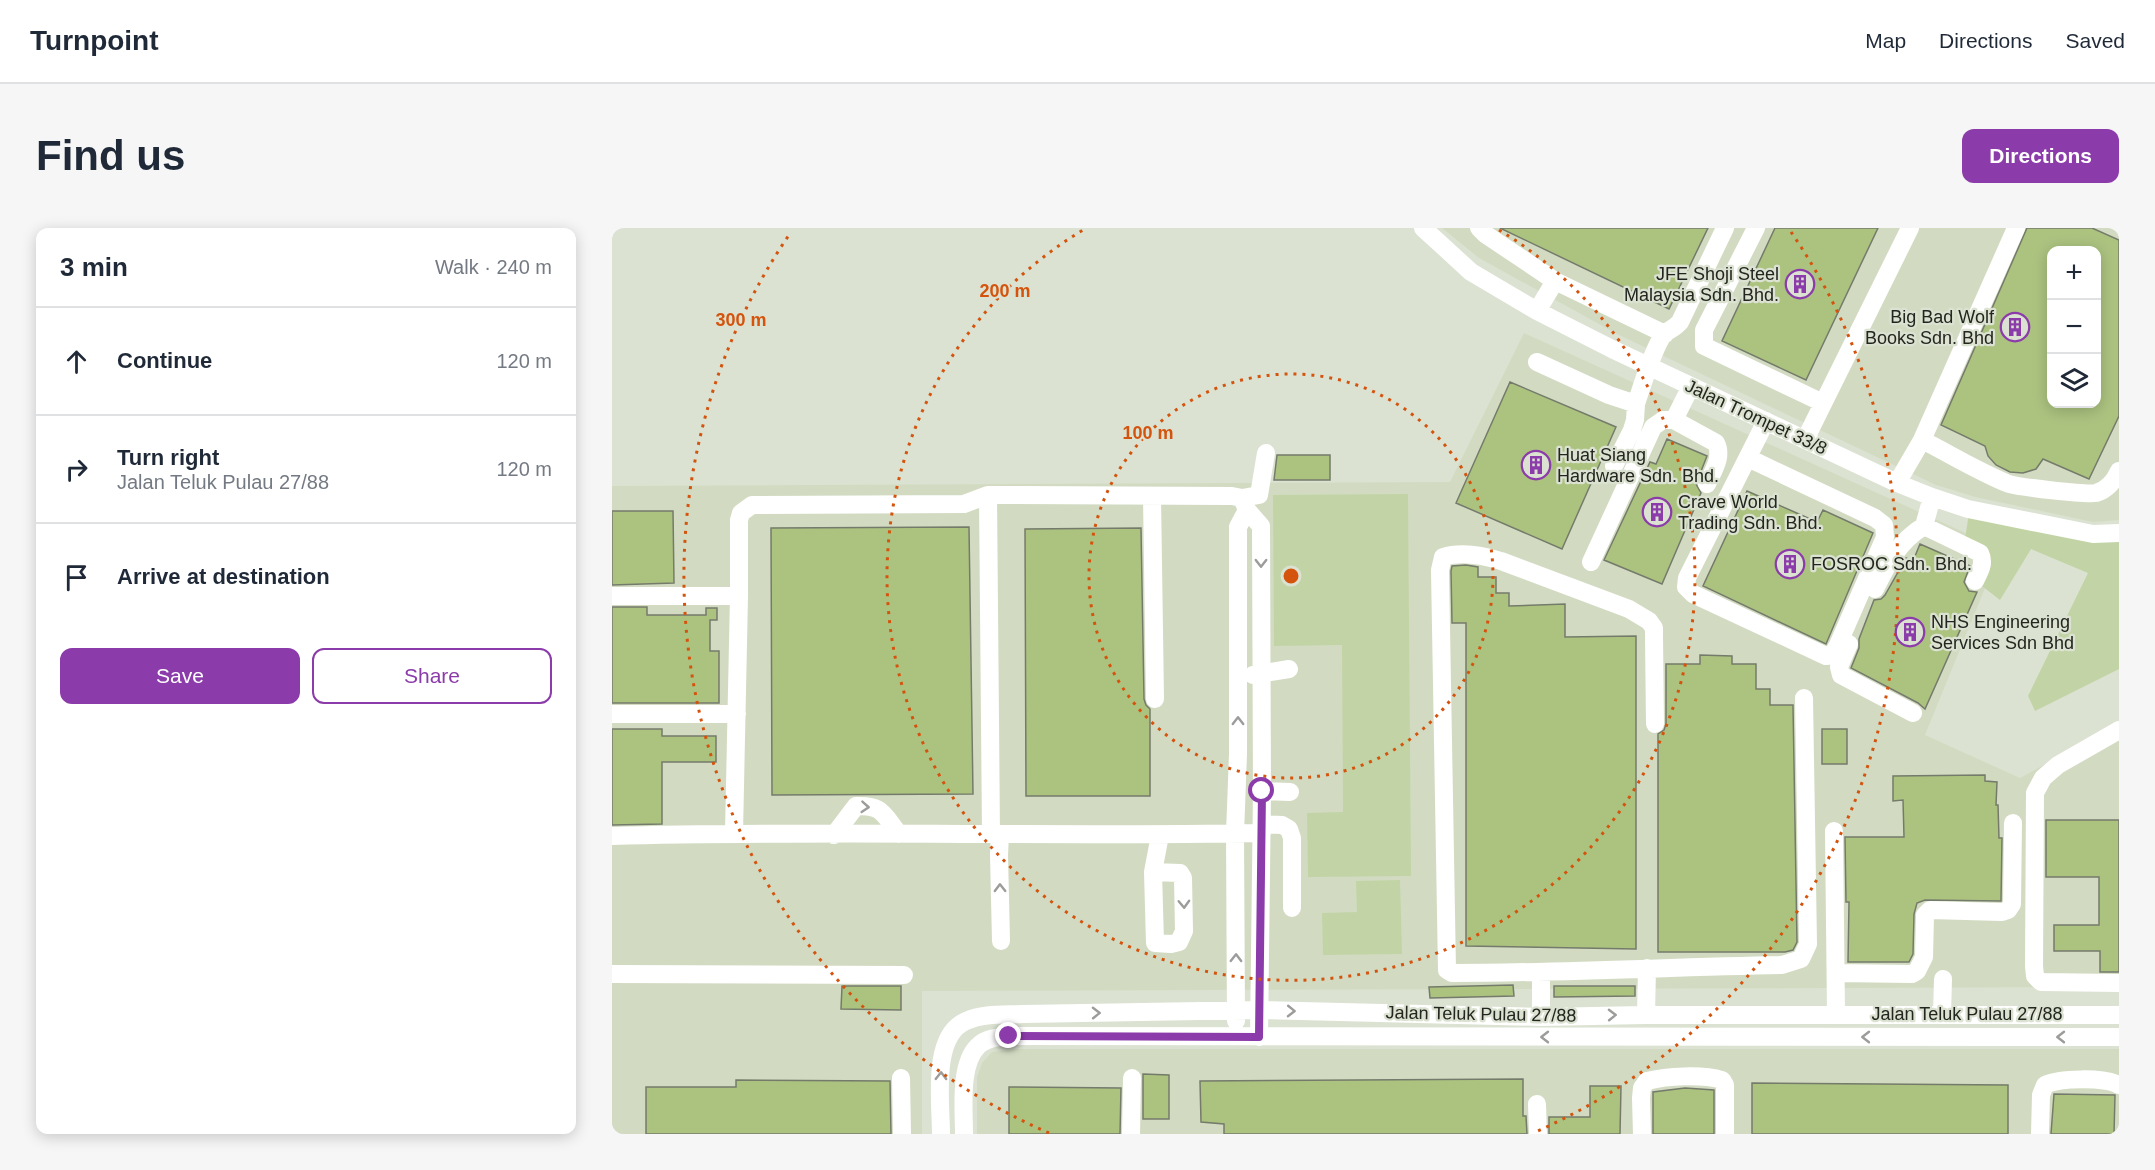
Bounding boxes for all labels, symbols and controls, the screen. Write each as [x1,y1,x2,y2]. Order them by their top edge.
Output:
text: Turnpoint [30,25,159,56]
text: Map [1865,29,1906,52]
text: Directions [1939,29,2032,52]
text: Saved [2065,29,2125,52]
button: Directions [1962,129,2119,183]
text: Find us [36,132,185,179]
map controls [2047,246,2101,408]
button: + [2047,246,2101,300]
text: 3 min [60,252,128,282]
text: Walk · 240 m [435,256,552,278]
place label: JFE Shoji Steel Malaysia Sdn. Bhd. [1624,264,1779,305]
building icon: JFE Shoji Steel Malaysia Sdn. Bhd. [1784,268,1816,300]
text: 200 m [979,281,1031,301]
button: − [2047,300,2101,354]
place label: Big Bad Wolf Books Sdn. Bhd [1865,307,1995,348]
text: 300 m [715,310,767,330]
building icon: Big Bad Wolf Books Sdn. Bhd [1999,311,2031,343]
icon: ahead [60,345,93,378]
text: Continue [117,348,212,373]
text: 120 m [496,350,552,372]
button: layers [2047,354,2101,408]
street label: Jalan Trompet 33/8 [1682,375,1830,459]
text: 100 m [1122,423,1174,443]
text: Turn right [117,445,219,470]
place label: Huat Siang Hardware Sdn. Bhd. [1557,445,1719,486]
building icon: Huat Siang Hardware Sdn. Bhd. [1520,449,1552,481]
icon: right [60,453,93,486]
text: 120 m [496,458,552,480]
text: Jalan Teluk Pulau 27/88 [117,471,329,493]
place label: Crave World Trading Sdn. Bhd. [1678,492,1822,533]
building icon: Crave World Trading Sdn. Bhd. [1641,496,1673,528]
building icon: FOSROC Sdn. Bhd. [1774,548,1806,580]
place label: FOSROC Sdn. Bhd. [1811,554,1972,574]
one-way arrow [1255,559,1267,568]
icon: arrive [60,561,93,594]
text: Arrive at destination [117,564,330,589]
centre of rings [1281,566,1301,586]
place label: NHS Engineering Services Sdn Bhd [1931,612,2074,653]
building icon: NHS Engineering Services Sdn Bhd [1894,616,1926,648]
button: Save [60,648,300,704]
button: Share [312,648,552,704]
one-way arrow [1232,716,1244,725]
route start [1248,777,1274,803]
one-way arrow [861,800,870,813]
one-way arrow [993,883,1006,892]
one-way arrow [1177,899,1190,908]
one-way arrow [1230,953,1242,962]
street label: Jalan Teluk Pulau 27/88 [1385,1002,1577,1026]
street label: Jalan Teluk Pulau 27/88 [1872,1004,2062,1024]
one-way arrow [1287,1005,1296,1017]
one-way arrow [1092,1007,1101,1019]
one-way arrow [1608,1009,1617,1022]
route end [995,1022,1021,1048]
one-way arrow [1540,1031,1549,1043]
one-way arrow [1861,1031,1870,1043]
one-way arrow [2056,1031,2065,1043]
one-way arrow [935,1071,947,1080]

